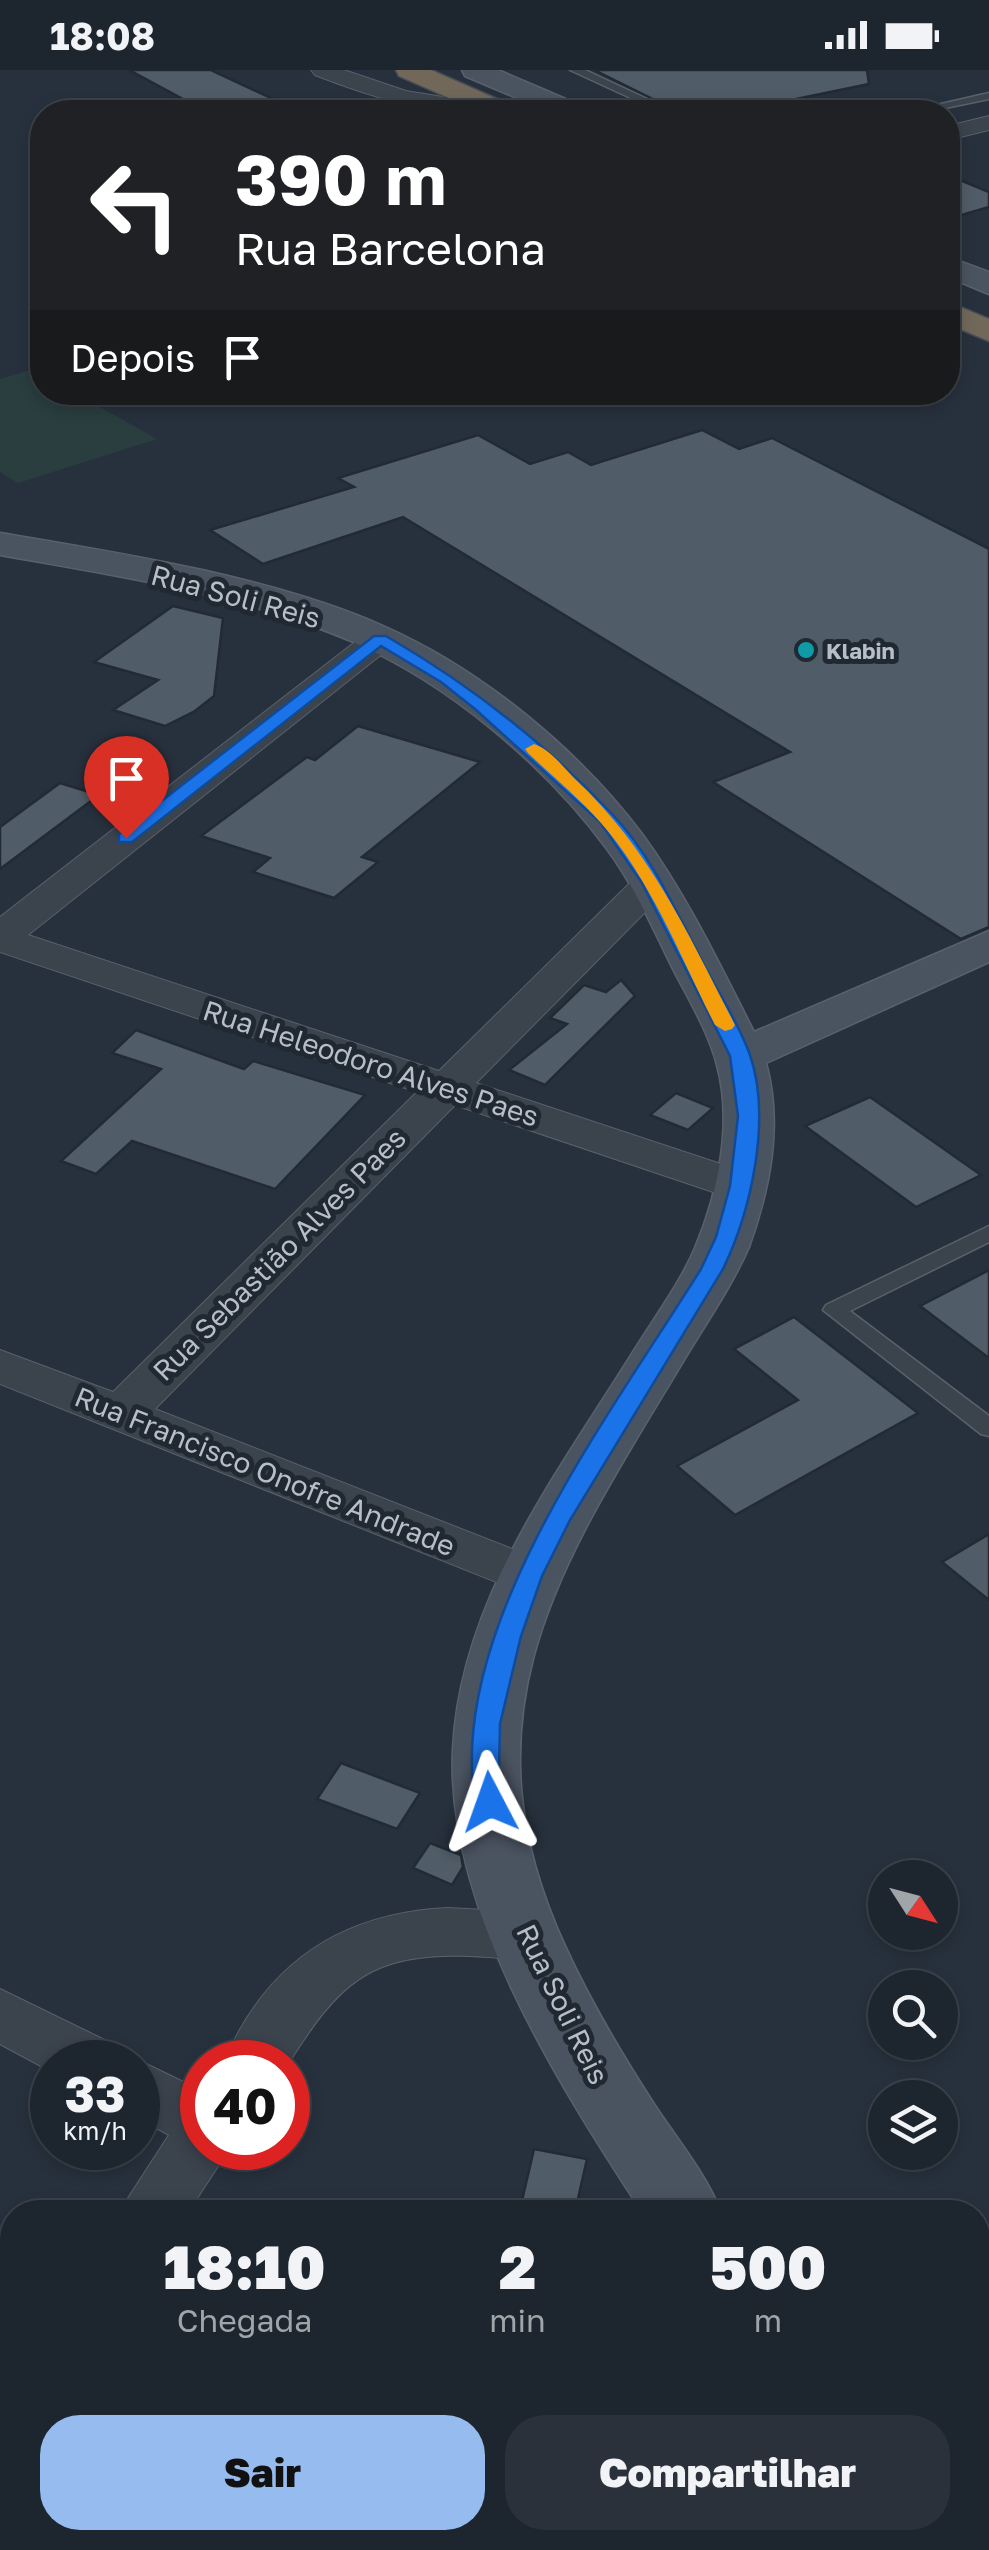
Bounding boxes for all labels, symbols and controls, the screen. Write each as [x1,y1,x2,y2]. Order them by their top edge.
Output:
text: 18:08 [50,13,155,58]
text: 390 m [235,136,446,220]
icon: left [70,140,200,270]
text: Rua Barcelona [235,221,546,275]
icon: arrive [215,330,270,385]
text: Depois [70,335,195,380]
street label: Rua Soli Reis [148,558,324,634]
place label: Klabin [826,637,895,664]
marker: Klabin [795,639,817,661]
pin [84,736,169,839]
icon: arrive [99,751,154,806]
street label: Rua Heleodoro Alves Paes [199,993,543,1133]
street label: Rua Sebastião Alves Paes [146,1121,412,1387]
street label: Rua Francisco Onofre Andrade [70,1379,460,1563]
position arrow [438,1750,542,1854]
north arrow [868,1860,958,1950]
map controls [868,1860,958,2170]
street label: Rua Soli Reis [510,1919,616,2089]
button: search [868,1970,958,2060]
speed limit sign: 40 [180,2040,310,2170]
text: 33 [64,2063,125,2123]
button: layers [868,2080,958,2170]
text: km/h [63,2115,127,2146]
text: 18:10 [164,2230,326,2302]
text: 2 [499,2230,536,2302]
text: 500 [709,2230,826,2302]
text: Chegada [177,2301,312,2339]
text: min [489,2301,546,2339]
text: m [754,2301,782,2339]
button: Sair [40,2415,485,2530]
button: Compartilhar [505,2415,950,2530]

